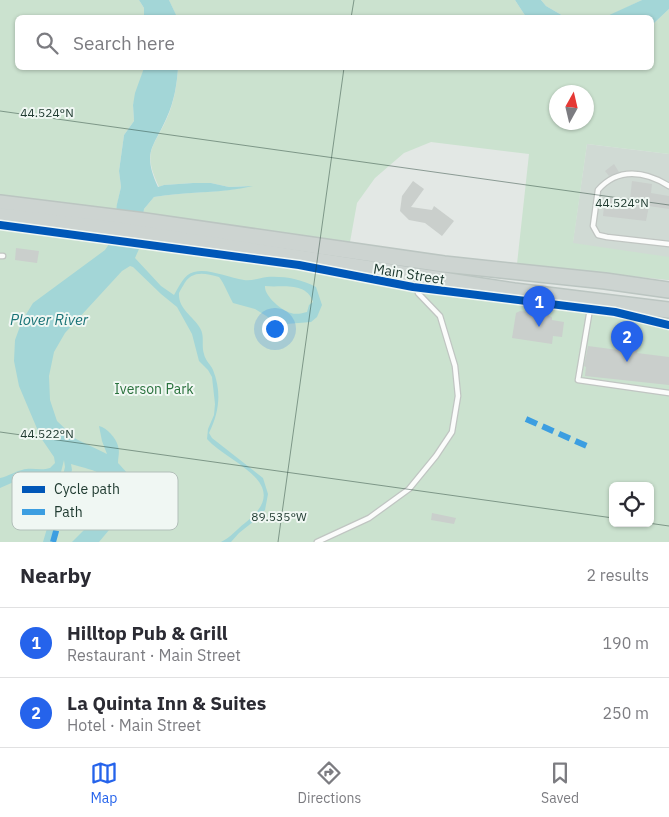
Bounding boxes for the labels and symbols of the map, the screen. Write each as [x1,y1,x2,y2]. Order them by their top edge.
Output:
north arrow [549,85,594,130]
text: 44.524°N [20,105,74,120]
text: 44.524°N [595,195,649,210]
street label: Main Street [372,259,446,289]
pin: 1 [523,286,555,327]
water label: Plover River [10,310,89,329]
your location [262,316,288,342]
pin: 2 [611,321,643,362]
park label: Iverson Park [114,380,194,398]
text: 44.522°N [20,426,74,441]
legend [12,472,178,530]
text: Cycle path [54,480,120,498]
text: Path [54,503,83,521]
text: 89.535°W [251,509,307,524]

